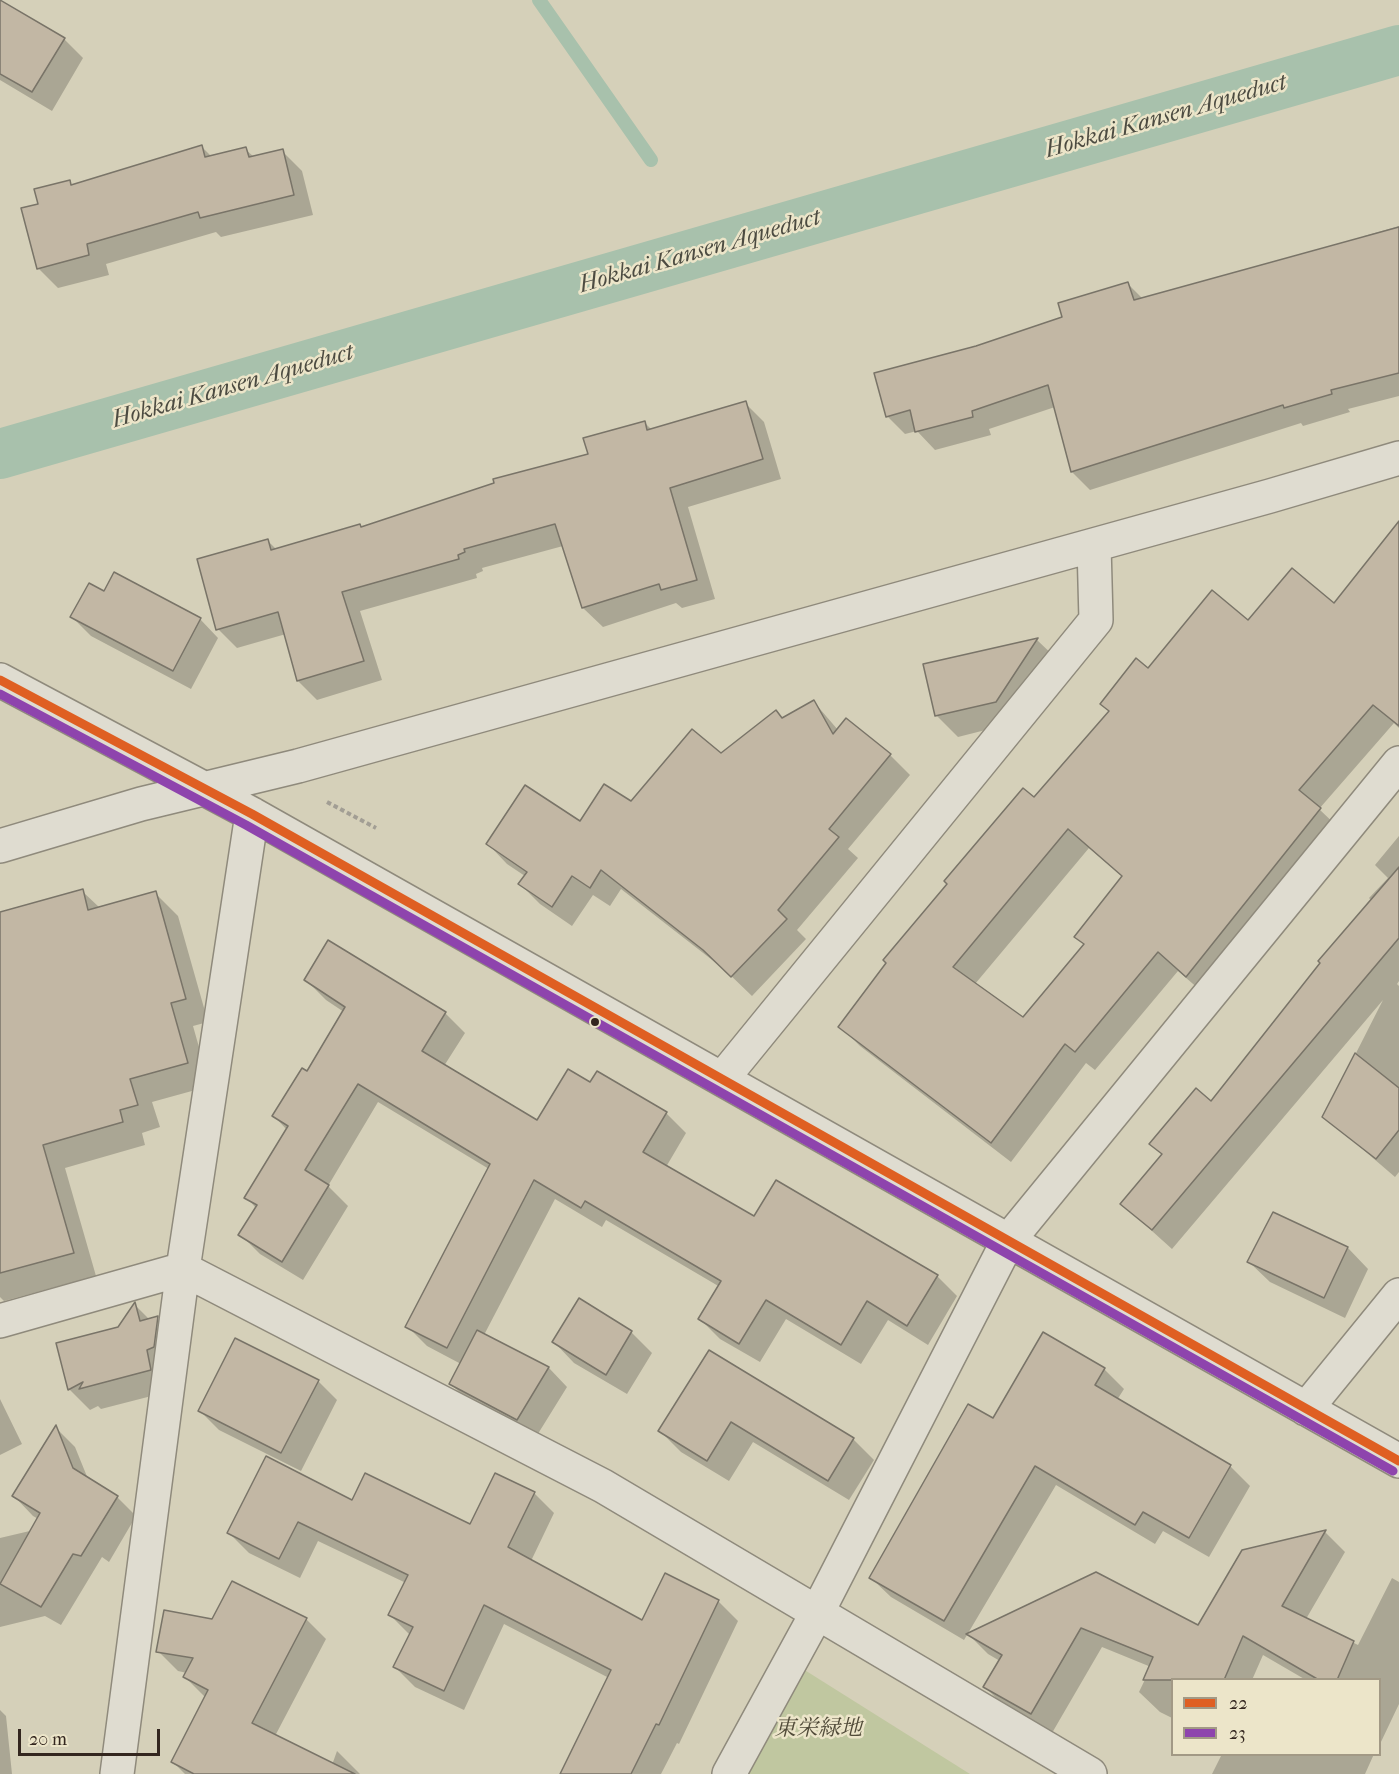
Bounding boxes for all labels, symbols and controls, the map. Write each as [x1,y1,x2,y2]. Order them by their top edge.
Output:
water label: Hokkai Kansen Aqueduct [1042,69,1290,165]
water label: Hokkai Kansen Aqueduct [576,204,824,300]
water label: Hokkai Kansen Aqueduct [109,339,357,435]
unlabelled marker [589,1016,601,1028]
legend [1171,1678,1381,1756]
text: 22 [1229,1693,1248,1714]
scale bar [21,1717,164,1755]
park label: 東栄緑地 [774,1717,862,1743]
text: 23 [1229,1723,1246,1744]
text: 20 m [29,1729,67,1750]

